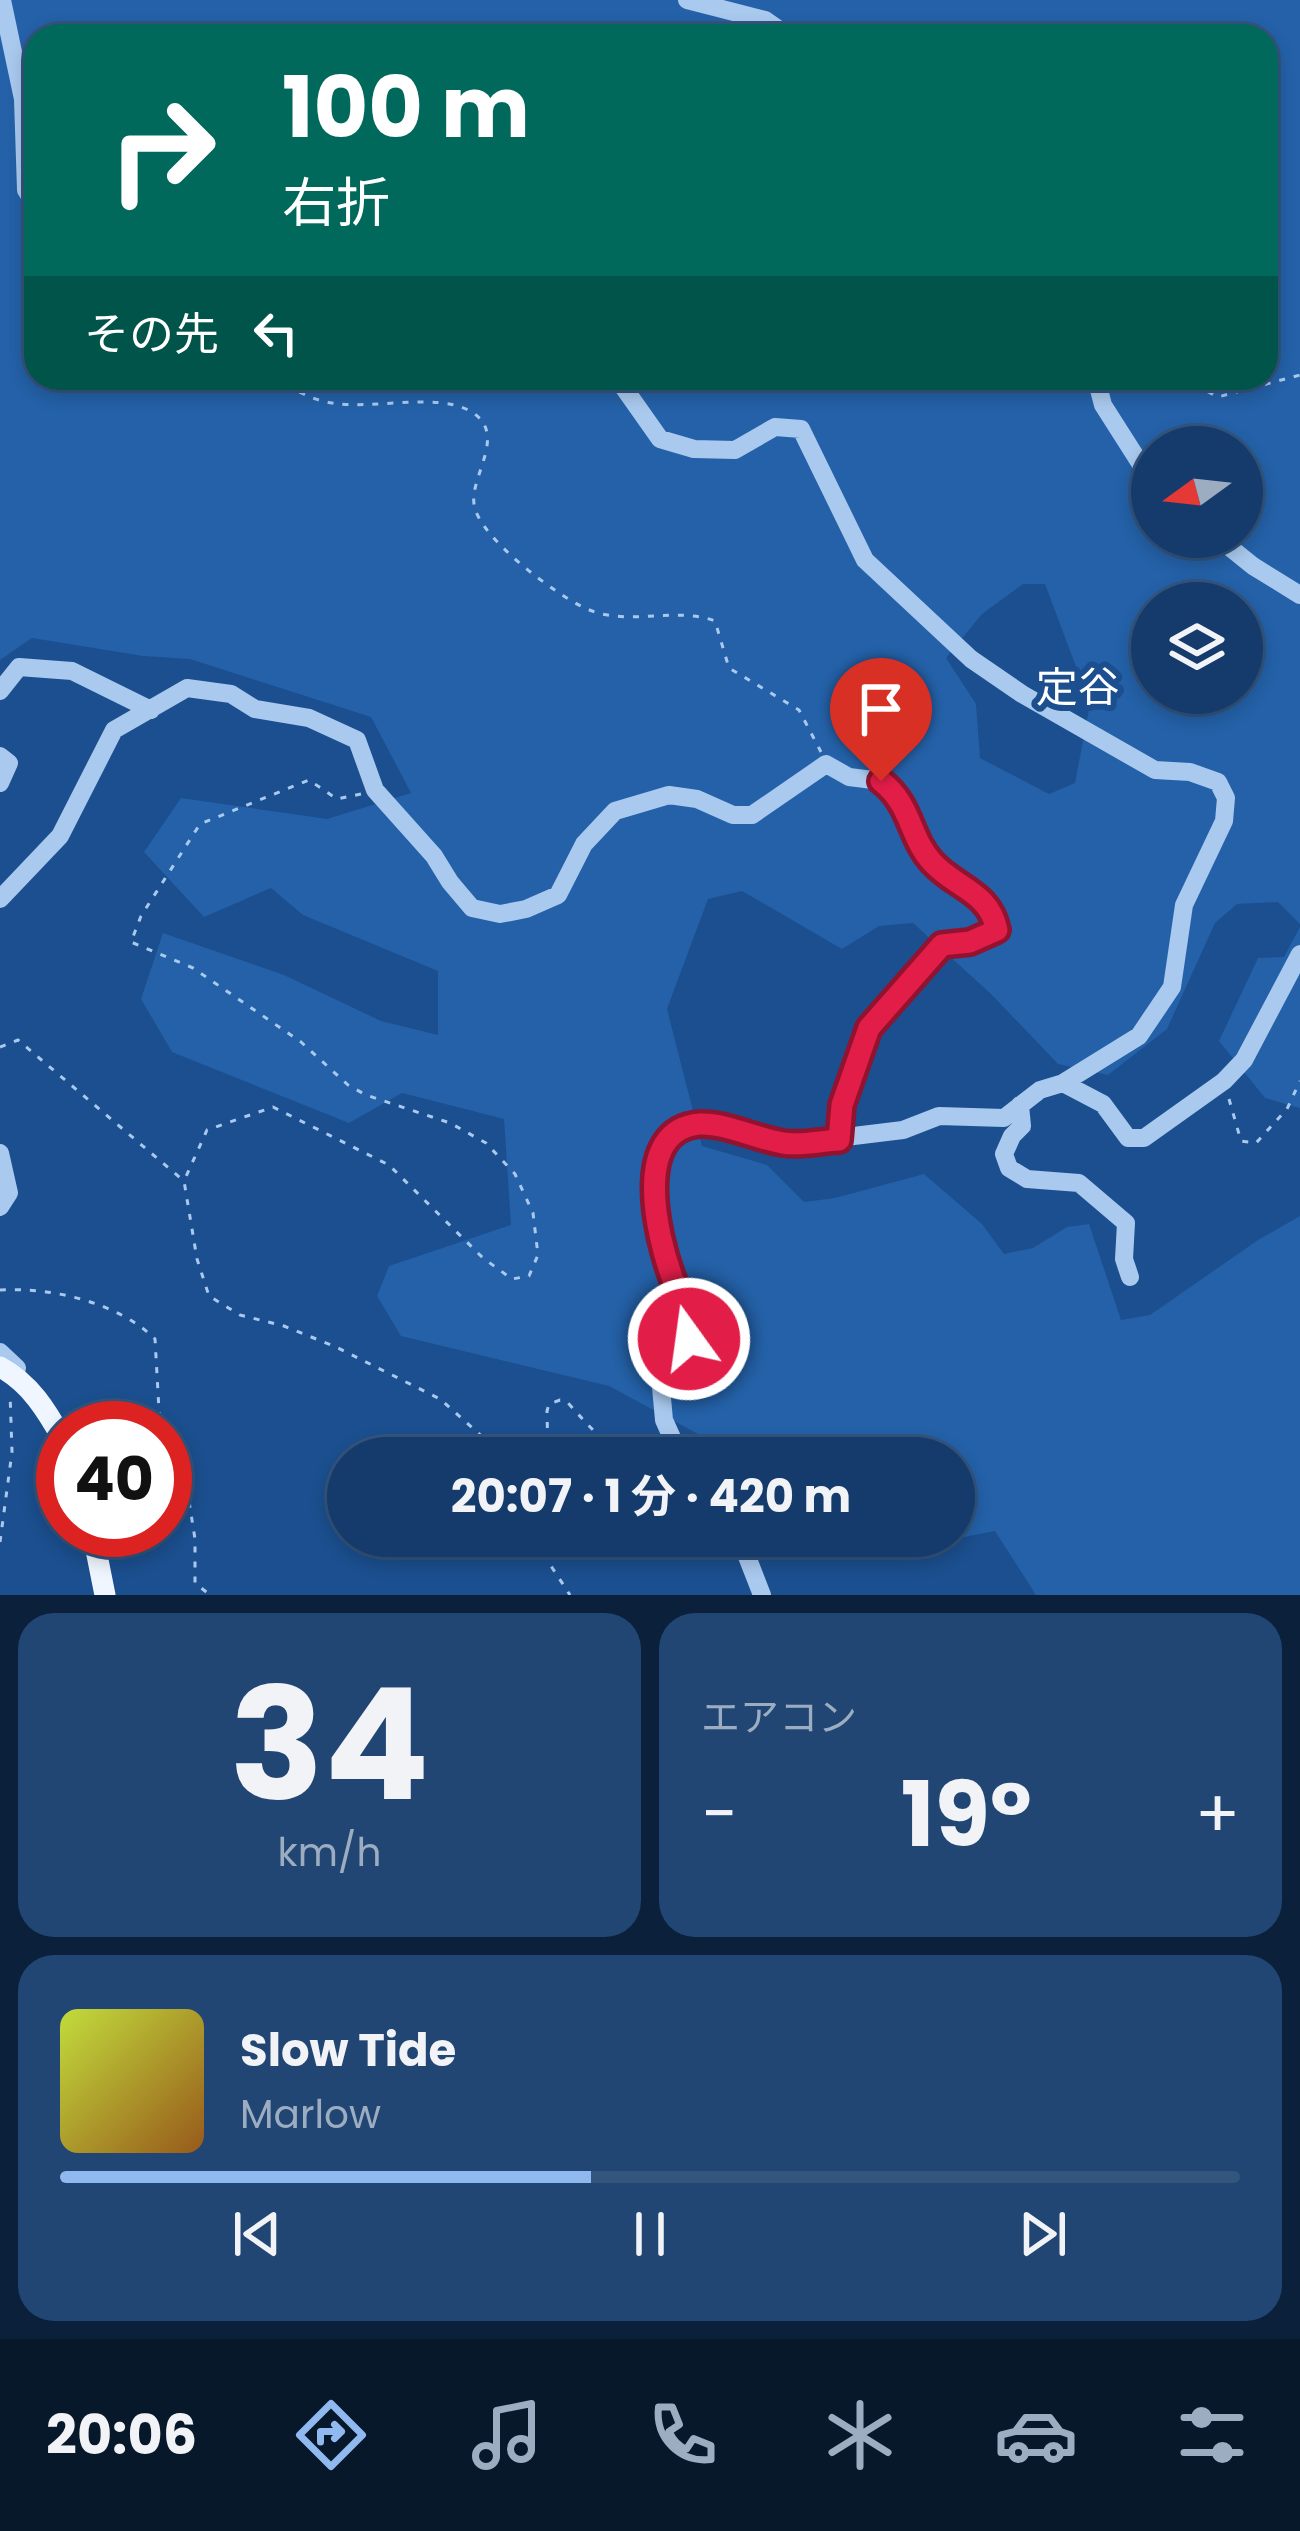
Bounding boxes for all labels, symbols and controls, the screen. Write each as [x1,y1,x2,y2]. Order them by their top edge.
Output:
text: 100 m [282,49,530,166]
icon: right [84,72,240,228]
text: 右折 [282,165,390,241]
icon: left [243,300,309,366]
text: その先 [84,303,219,366]
north arrow [1131,426,1263,558]
map controls [1131,426,1263,714]
button: layers [1131,582,1263,714]
pin [830,658,932,781]
district label: 定谷 [1036,658,1120,717]
icon: arrive [848,676,914,742]
position arrow [626,1276,752,1402]
speed limit sign: 40 [36,1401,192,1557]
text: 20:07 · 1 分 · 420 m [451,1465,851,1528]
text: 34 [230,1635,430,1854]
text: エアコン [701,1690,857,1745]
text: 19° [901,1751,1032,1878]
text: − [701,1768,737,1860]
text: + [1195,1768,1240,1860]
text: km/h [278,1825,381,1880]
text: Slow Tide [240,2019,456,2082]
text: Marlow [240,2087,381,2142]
icon: previous [224,2201,290,2267]
icon: pause [617,2201,683,2267]
icon: next [1010,2201,1076,2267]
icon: directions [289,2393,373,2477]
icon: music [465,2393,549,2477]
icon: phone [641,2393,725,2477]
icon: climate [818,2393,902,2477]
icon: car [994,2393,1078,2477]
icon: filters [1170,2393,1254,2477]
text: 20:06 [46,2397,197,2473]

